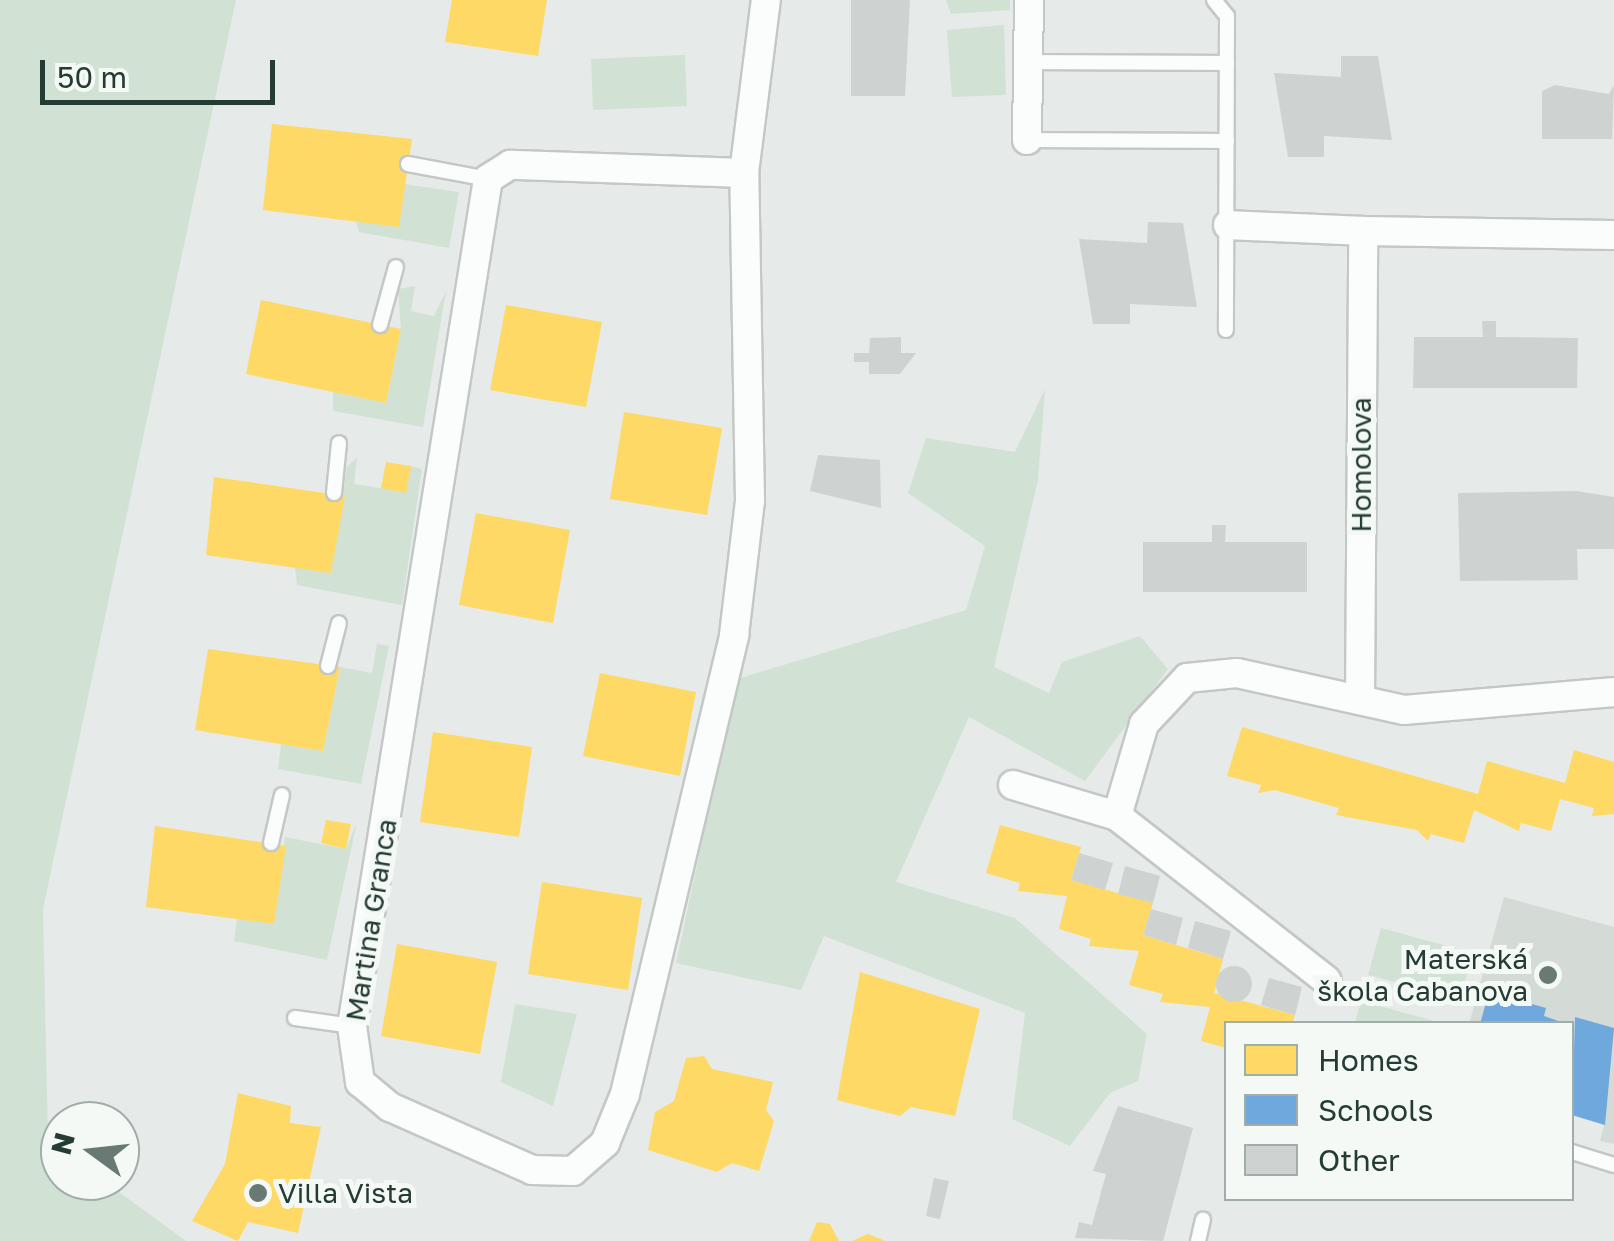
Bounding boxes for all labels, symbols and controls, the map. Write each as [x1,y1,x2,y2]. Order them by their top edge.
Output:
scale bar [45,40,280,102]
text: 50 m [57,59,127,95]
street label: Homolova [1344,397,1378,533]
street label: Martina Granca [338,816,404,1024]
place label: Materská škola Cabanova [1317,942,1528,1008]
marker: Materská škola Cabanova [1537,964,1559,986]
legend [1224,1021,1574,1201]
text: Homes [1318,1042,1419,1078]
text: Schools [1318,1092,1434,1128]
north arrow [40,1101,140,1201]
text: N [44,1129,81,1158]
text: Other [1318,1142,1400,1178]
place label: Villa Vista [278,1176,413,1210]
marker: Villa Vista [247,1182,269,1204]

